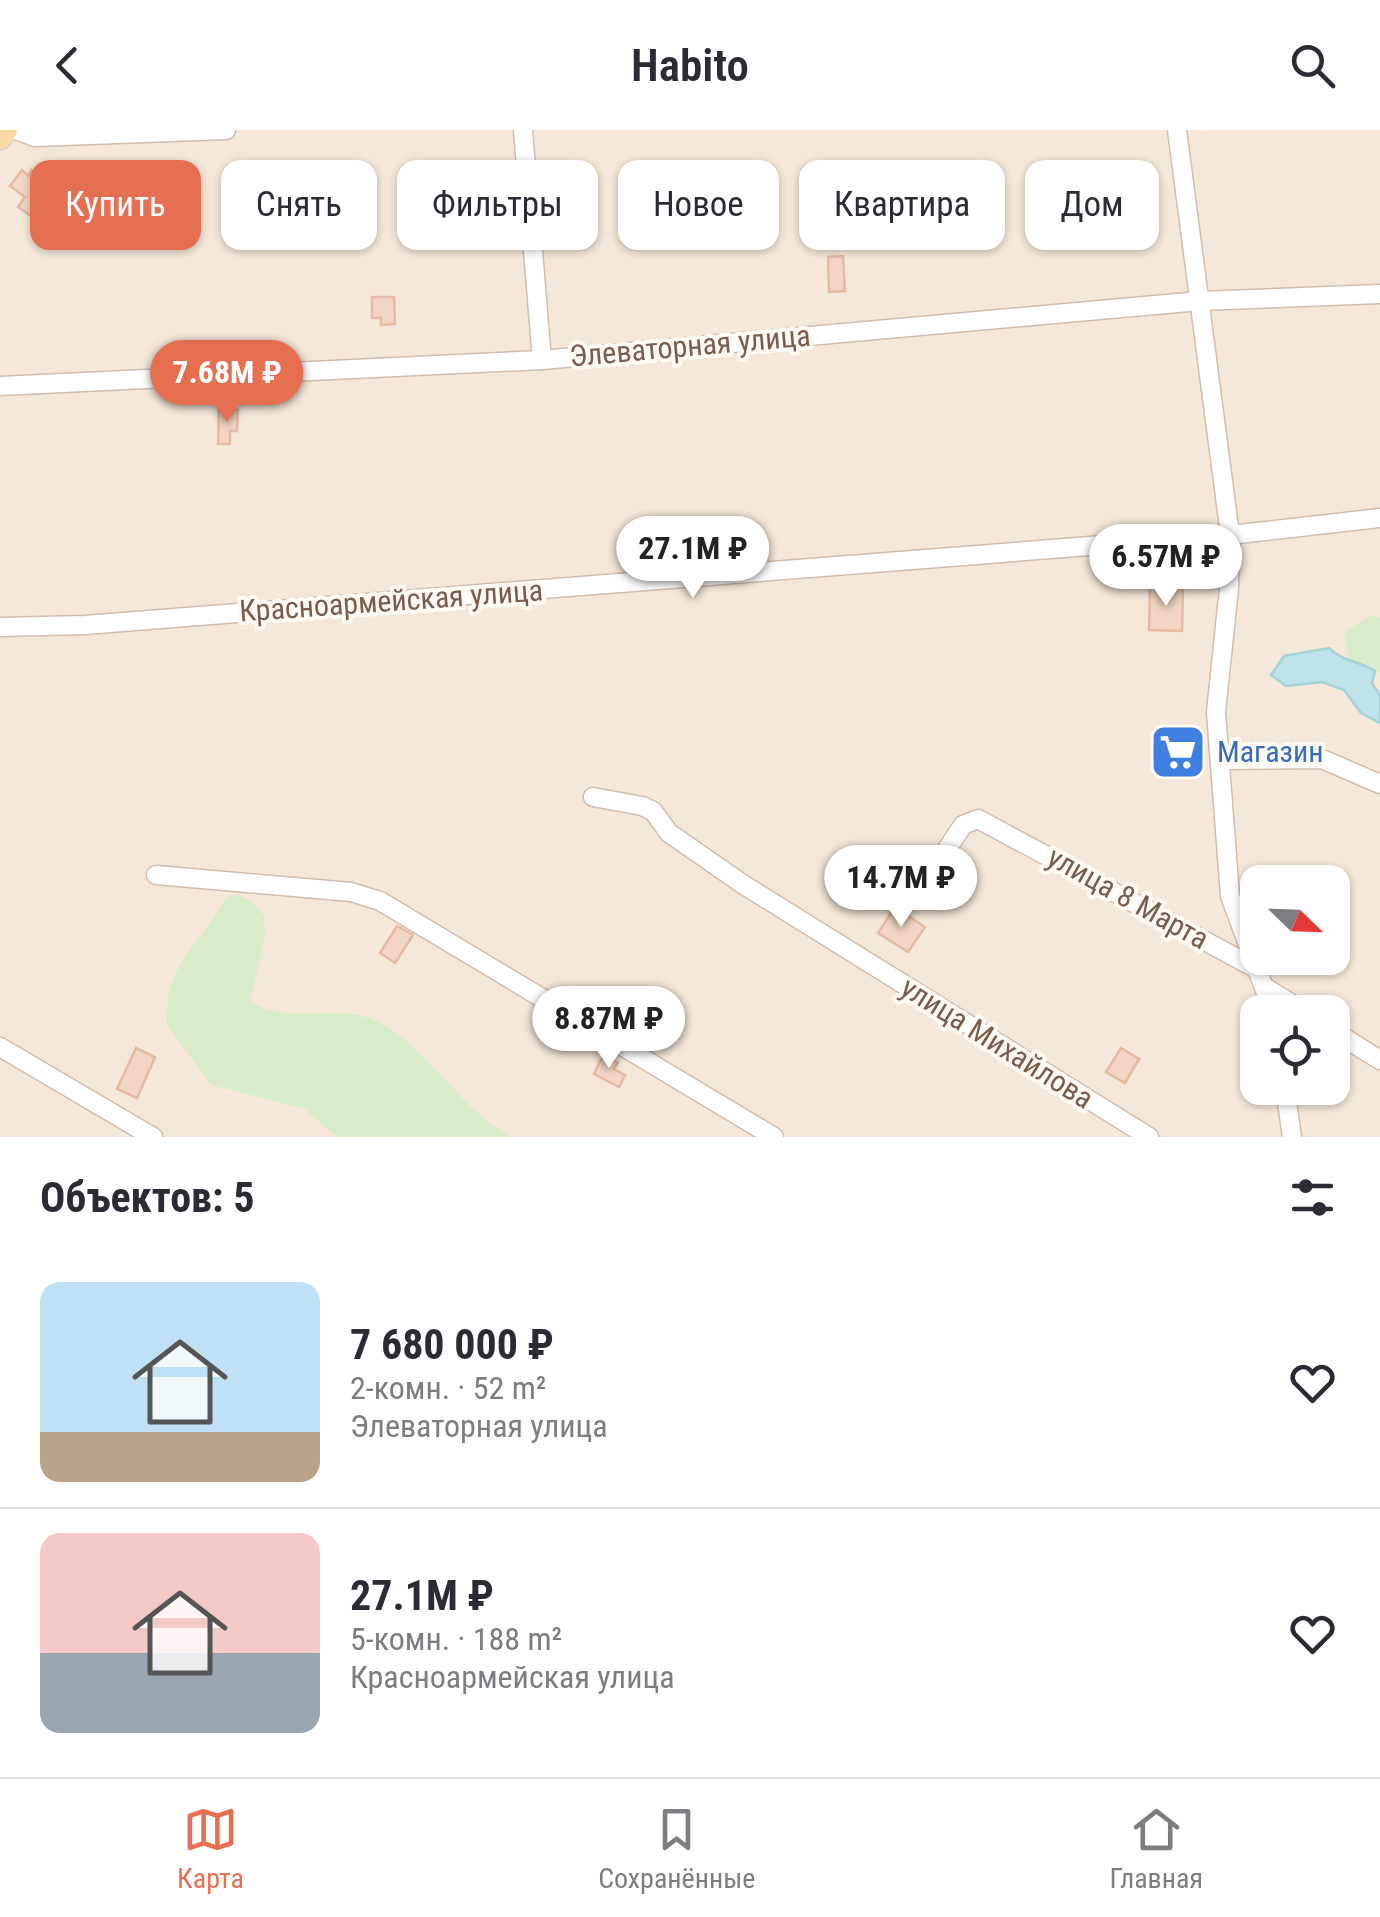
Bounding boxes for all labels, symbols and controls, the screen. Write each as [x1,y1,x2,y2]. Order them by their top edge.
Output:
icon: back [40,38,95,93]
icon: search [1285,38,1340,93]
text: Habito [631,39,749,92]
chip: Купить [30,160,201,250]
chip: Снять [221,160,377,250]
chip: Фильтры [397,160,598,250]
chip: Новое [618,160,779,250]
chip: Квартира [799,160,1005,250]
chip: Дом [1025,160,1159,250]
street label: Элеваторная улица [568,318,812,373]
pin: 7.68M ₽ [135,340,319,425]
text: 7.68M ₽ [172,353,282,391]
pin: 27.1M ₽ [601,516,785,601]
pin: 6.57M ₽ [1074,524,1258,609]
text: 27.1M ₽ [638,529,748,567]
text: 6.57M ₽ [1111,537,1221,575]
street label: Красноармейская улица [238,572,544,629]
supermarket icon: Магазин [1148,722,1208,782]
place label: Магазин [1217,734,1324,769]
street label: улица 8 Марта [1042,839,1215,956]
pin: 14.7M ₽ [809,845,993,930]
text: 14.7M ₽ [846,858,956,896]
north arrow [1240,865,1350,975]
map controls [1240,865,1350,1105]
street label: улица Михайлова [895,969,1100,1116]
pin: 8.87M ₽ [517,986,701,1071]
button: locate [1240,995,1350,1105]
text: 8.87M ₽ [554,999,664,1037]
icon: filters [1285,1170,1340,1225]
text: Объектов: 5 [40,1173,254,1222]
text: 7 680 000 ₽ [350,1320,554,1369]
icon: home [120,1322,240,1442]
icon: heart [1285,1355,1340,1410]
text: 2-комн. · 52 m² [350,1369,546,1407]
text: Элеваторная улица [350,1407,608,1445]
text: 27.1M ₽ [350,1571,494,1620]
icon: home [120,1573,240,1693]
icon: heart [1285,1606,1340,1661]
text: 5-комн. · 188 m² [350,1620,562,1658]
text: Красноармейская улица [350,1658,675,1696]
tab: Карта [177,1802,244,1895]
tab: Сохранённые [598,1802,755,1895]
tab: Главная [1110,1802,1203,1895]

